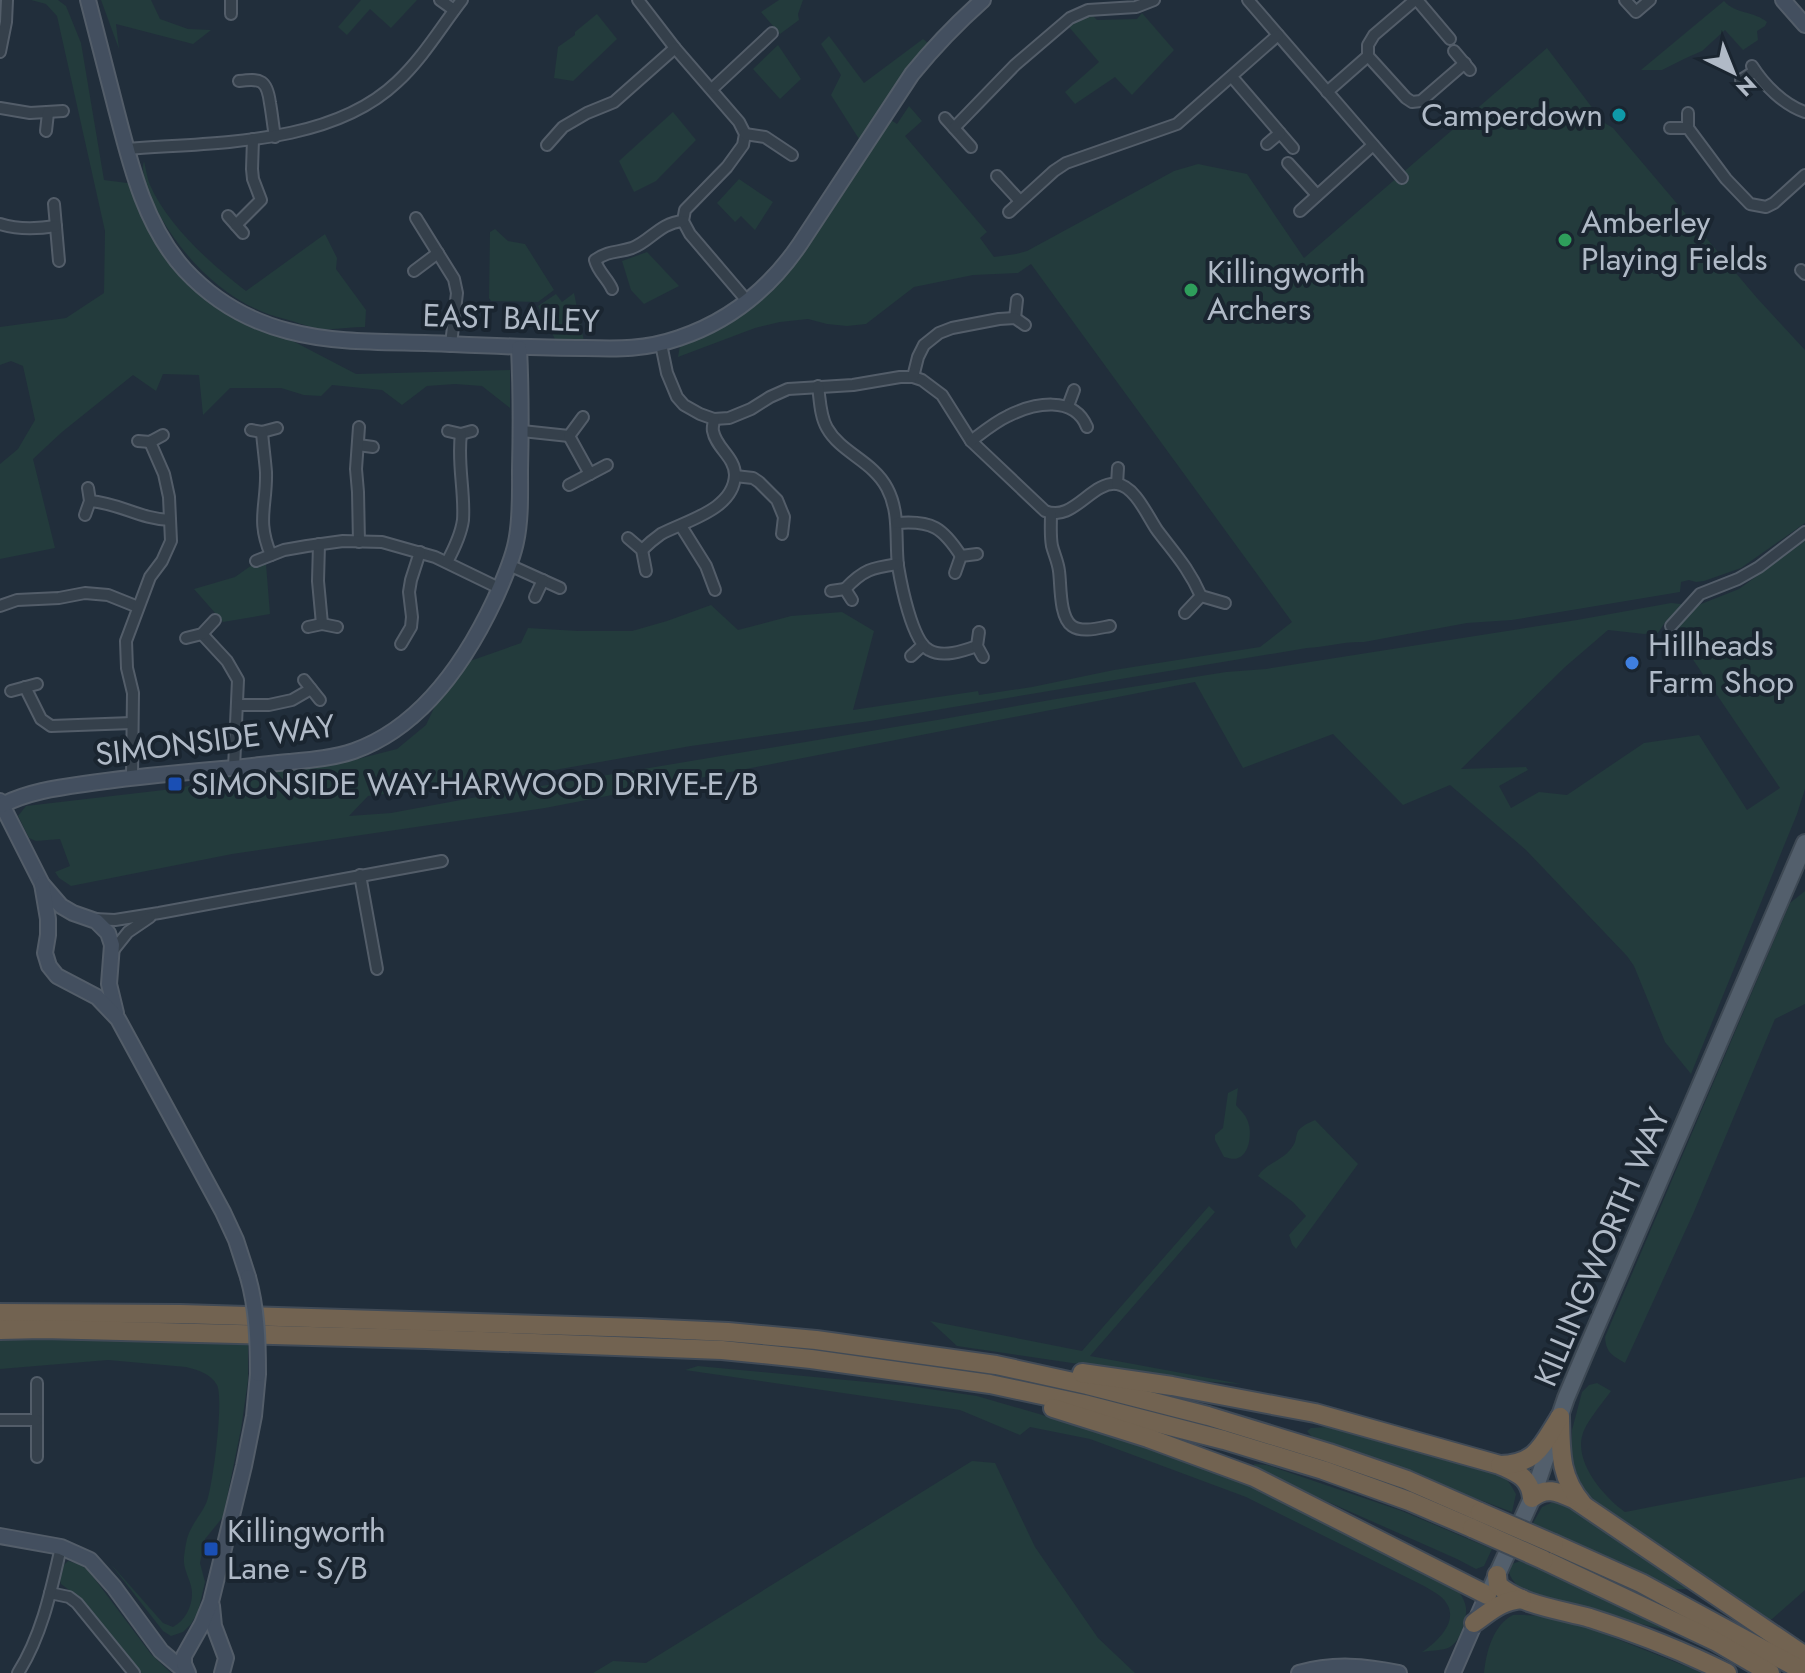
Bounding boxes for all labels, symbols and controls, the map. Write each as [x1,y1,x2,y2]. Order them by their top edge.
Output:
north arrow [1693,32,1773,112]
text: N [1729,69,1764,104]
place label: Camperdown [1421,92,1603,138]
marker: Camperdown [1610,106,1628,124]
place label: Amberley Playing Fields [1581,199,1767,282]
marker: Amberley Playing Fields [1556,231,1574,249]
place label: Killingworth Archers [1207,249,1366,332]
marker: Killingworth Archers [1182,281,1200,299]
street label: EAST BAILEY [422,292,600,344]
place label: Hillheads Farm Shop [1648,622,1794,705]
marker: Hillheads Farm Shop [1623,654,1641,672]
street label: SIMONSIDE WAY [93,702,337,778]
place label: SIMONSIDE WAY-HARWOOD DRIVE-E/B [191,761,759,807]
marker: SIMONSIDE WAY-HARWOOD DRIVE-E/B [166,775,184,793]
street label: KILLINGWORTH WAY [1523,1101,1681,1393]
place label: Killingworth Lane - S/B [227,1508,386,1591]
marker: Killingworth Lane - S/B [202,1540,220,1558]

